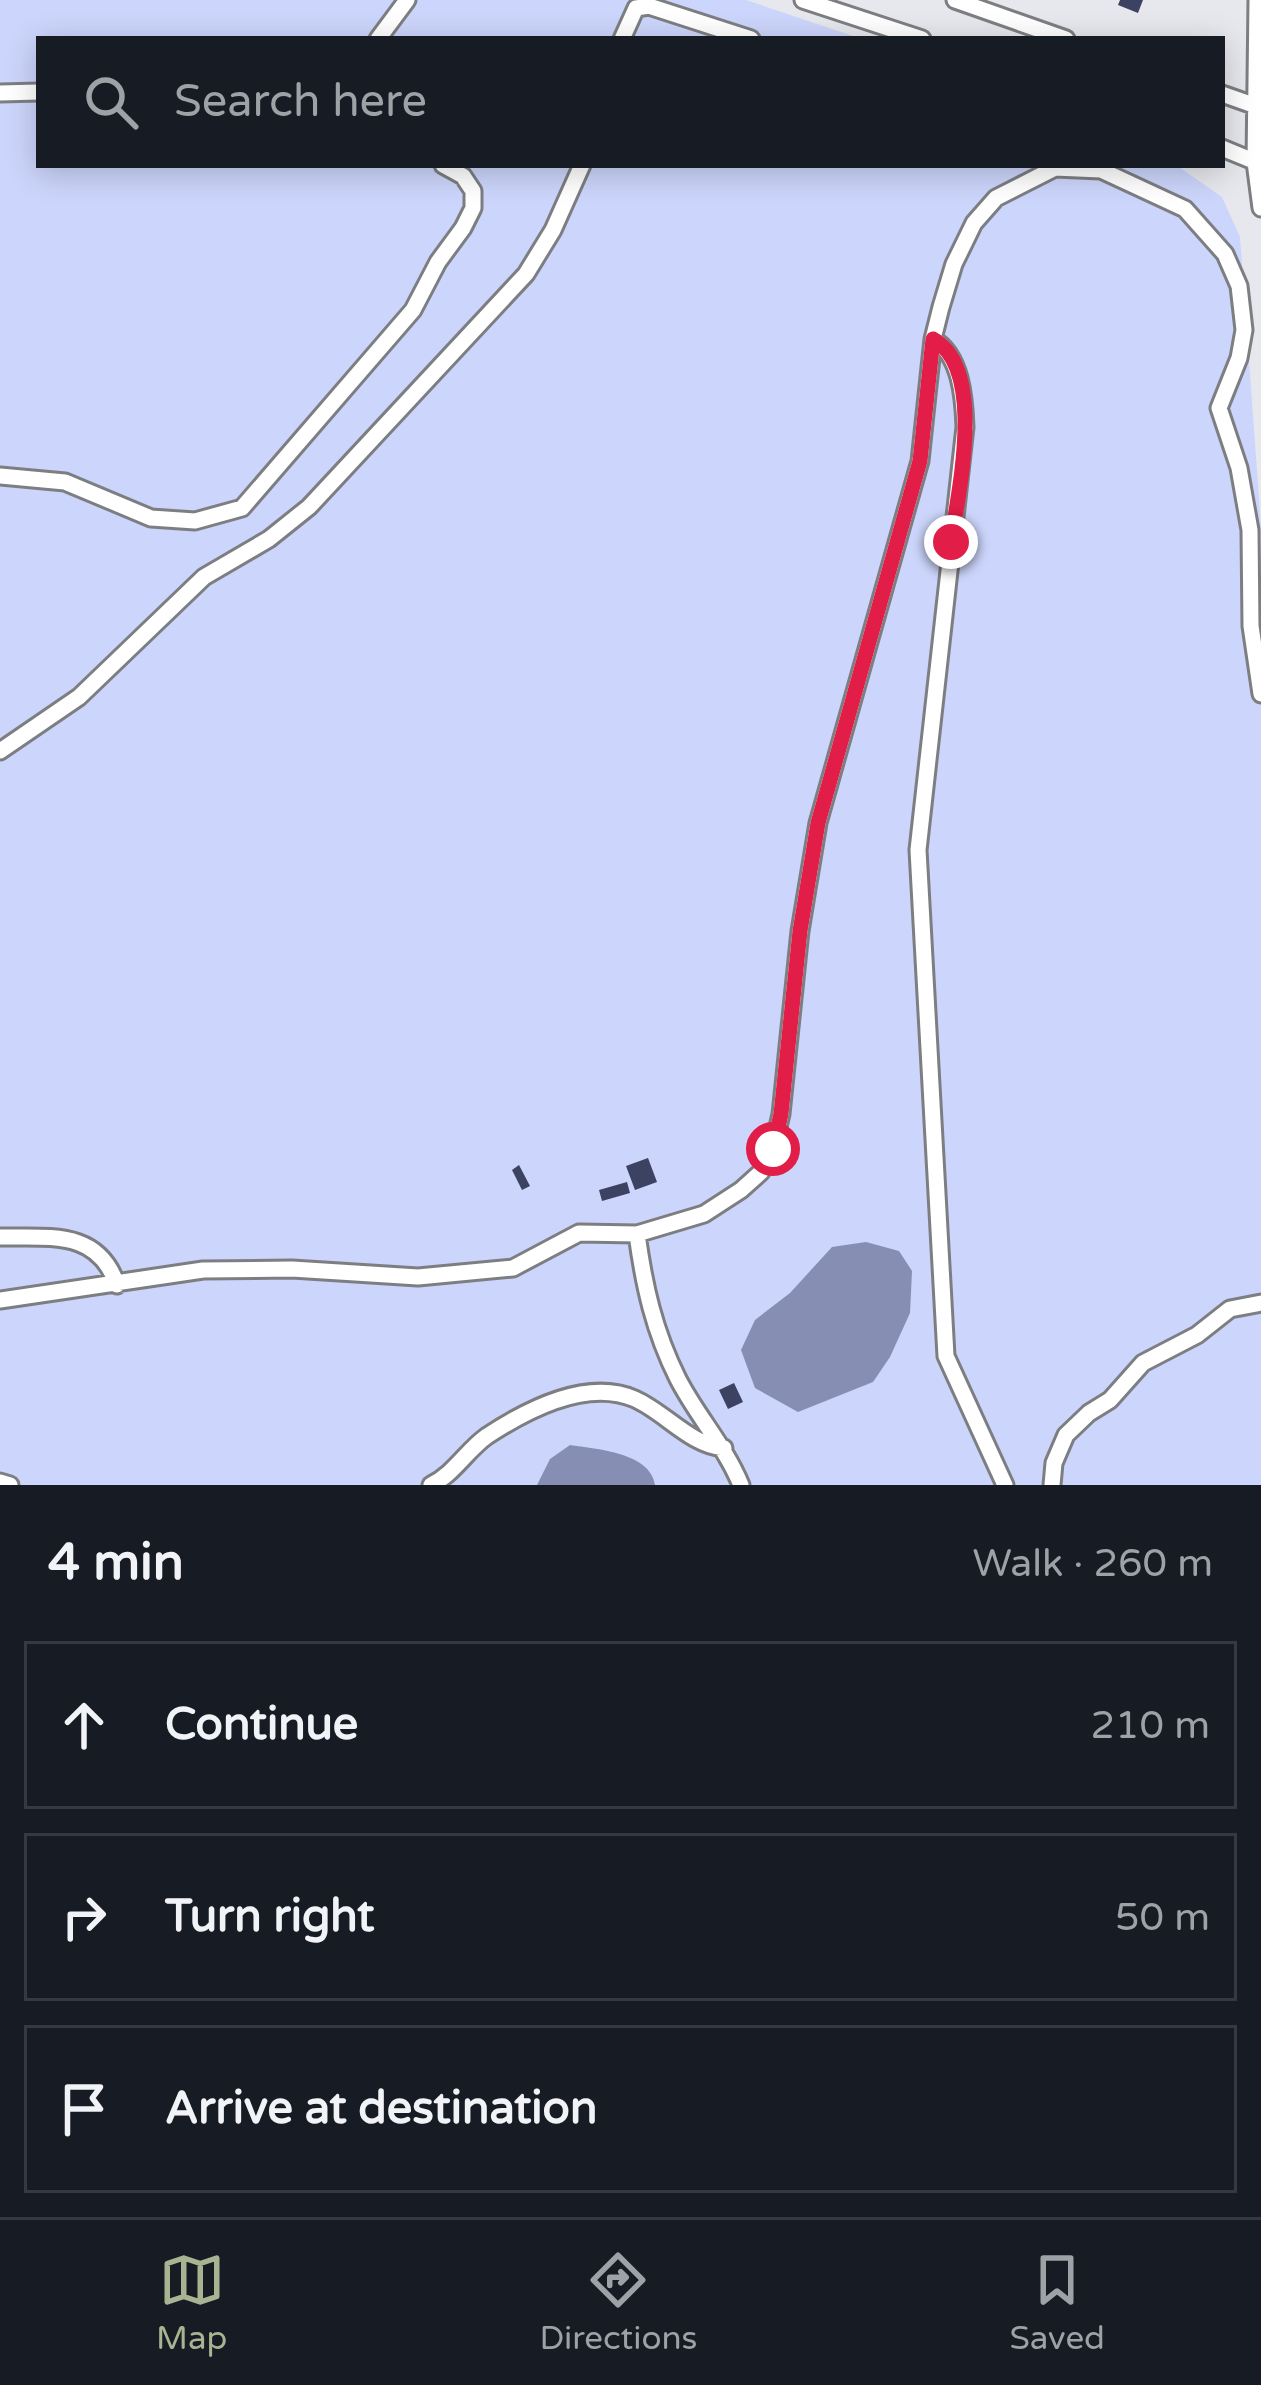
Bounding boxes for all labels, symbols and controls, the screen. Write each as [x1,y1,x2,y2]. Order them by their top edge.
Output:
search box [36,36,1225,168]
icon: search [78,69,144,135]
text: Search here [174,75,427,129]
route end [924,515,978,569]
route start [746,1122,800,1176]
text: 4 min [48,1532,184,1594]
text: Walk · 260 m [972,1540,1213,1587]
icon: ahead [51,1692,117,1758]
text: Continue [165,1698,358,1752]
text: 210 m [1091,1702,1210,1749]
icon: right [51,1884,117,1950]
text: Turn right [165,1890,374,1944]
text: 50 m [1115,1894,1210,1941]
icon: arrive [51,2076,117,2142]
text: Arrive at destination [165,2082,597,2136]
tab: Map [156,2247,227,2358]
tab: Directions [539,2247,697,2358]
tab: Saved [1010,2247,1105,2358]

